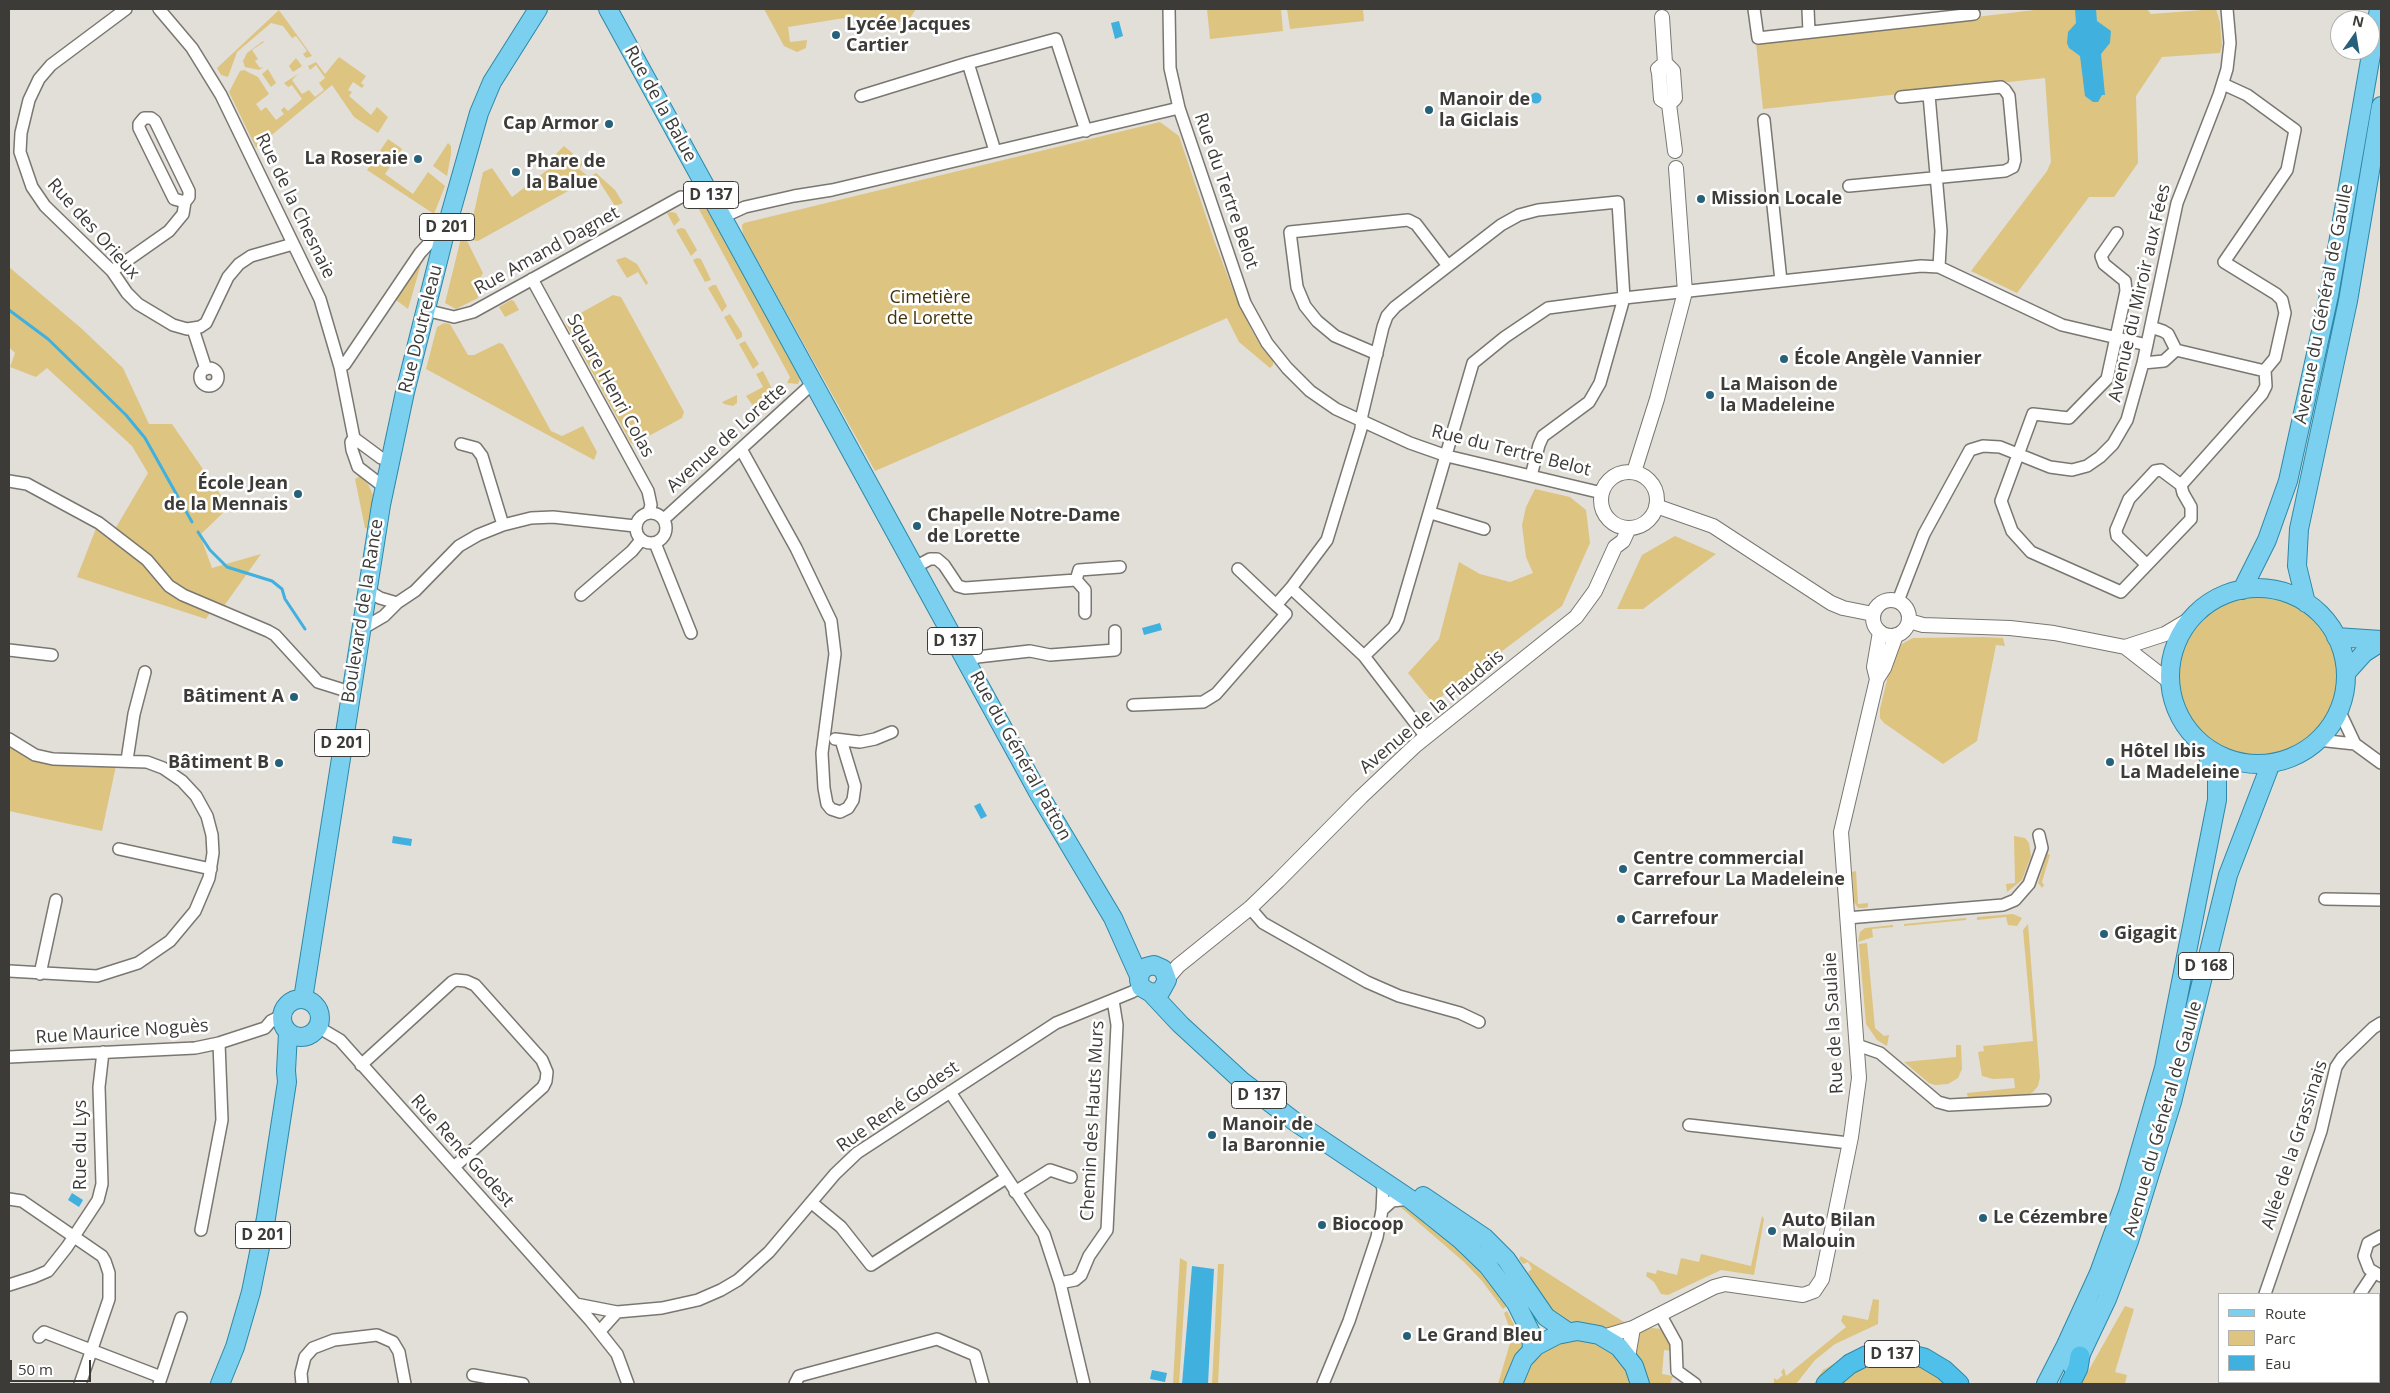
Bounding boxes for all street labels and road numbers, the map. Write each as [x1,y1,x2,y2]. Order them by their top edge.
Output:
street label: Rue de la Balue [619,42,701,166]
street label: Rue du Tertre Belot [1189,110,1263,272]
street label: Rue de la Chesnaie [251,130,339,282]
street label: Rue des Orieux [42,174,144,284]
road number: D 137 [684,182,738,208]
street label: Avenue du Miroir aux Fées [2104,182,2176,404]
street label: Avenue du Général de Gaulle [2290,182,2358,426]
street label: Rue Amand Dagnet [471,202,623,300]
road number: D 201 [420,213,474,240]
street label: Rue Doutreleau [395,263,447,395]
street label: Square Henri Colas [562,311,658,461]
street label: Avenue de Lorette [663,379,791,497]
street label: Rue du Tertre Belot [1429,421,1593,481]
street label: Boulevard de la Rance [338,517,388,705]
road number: D 137 [928,627,982,654]
street label: Avenue de la Flaudais [1356,645,1508,779]
street label: Rue du Général Patton [964,668,1076,844]
road number: D 201 [314,730,370,756]
street label: Rue de la Saulaie [1819,952,1849,1094]
road number: D 168 [2178,952,2234,979]
street label: Avenue du Général de Gaulle [2119,999,2207,1239]
street label: Rue Maurice Noguès [35,1015,209,1049]
street label: Chemin des Hauts Murs [1077,1020,1109,1222]
street label: Rue René Godest [833,1057,963,1157]
street label: Allée de la Grassinais [2257,1058,2333,1232]
road number: D 137 [1232,1082,1286,1108]
street label: Rue René Godest [406,1090,518,1212]
street label: Rue du Lys [70,1100,92,1190]
road number: D 201 [236,1222,290,1248]
road number: D 137 [1864,1340,1920,1368]

